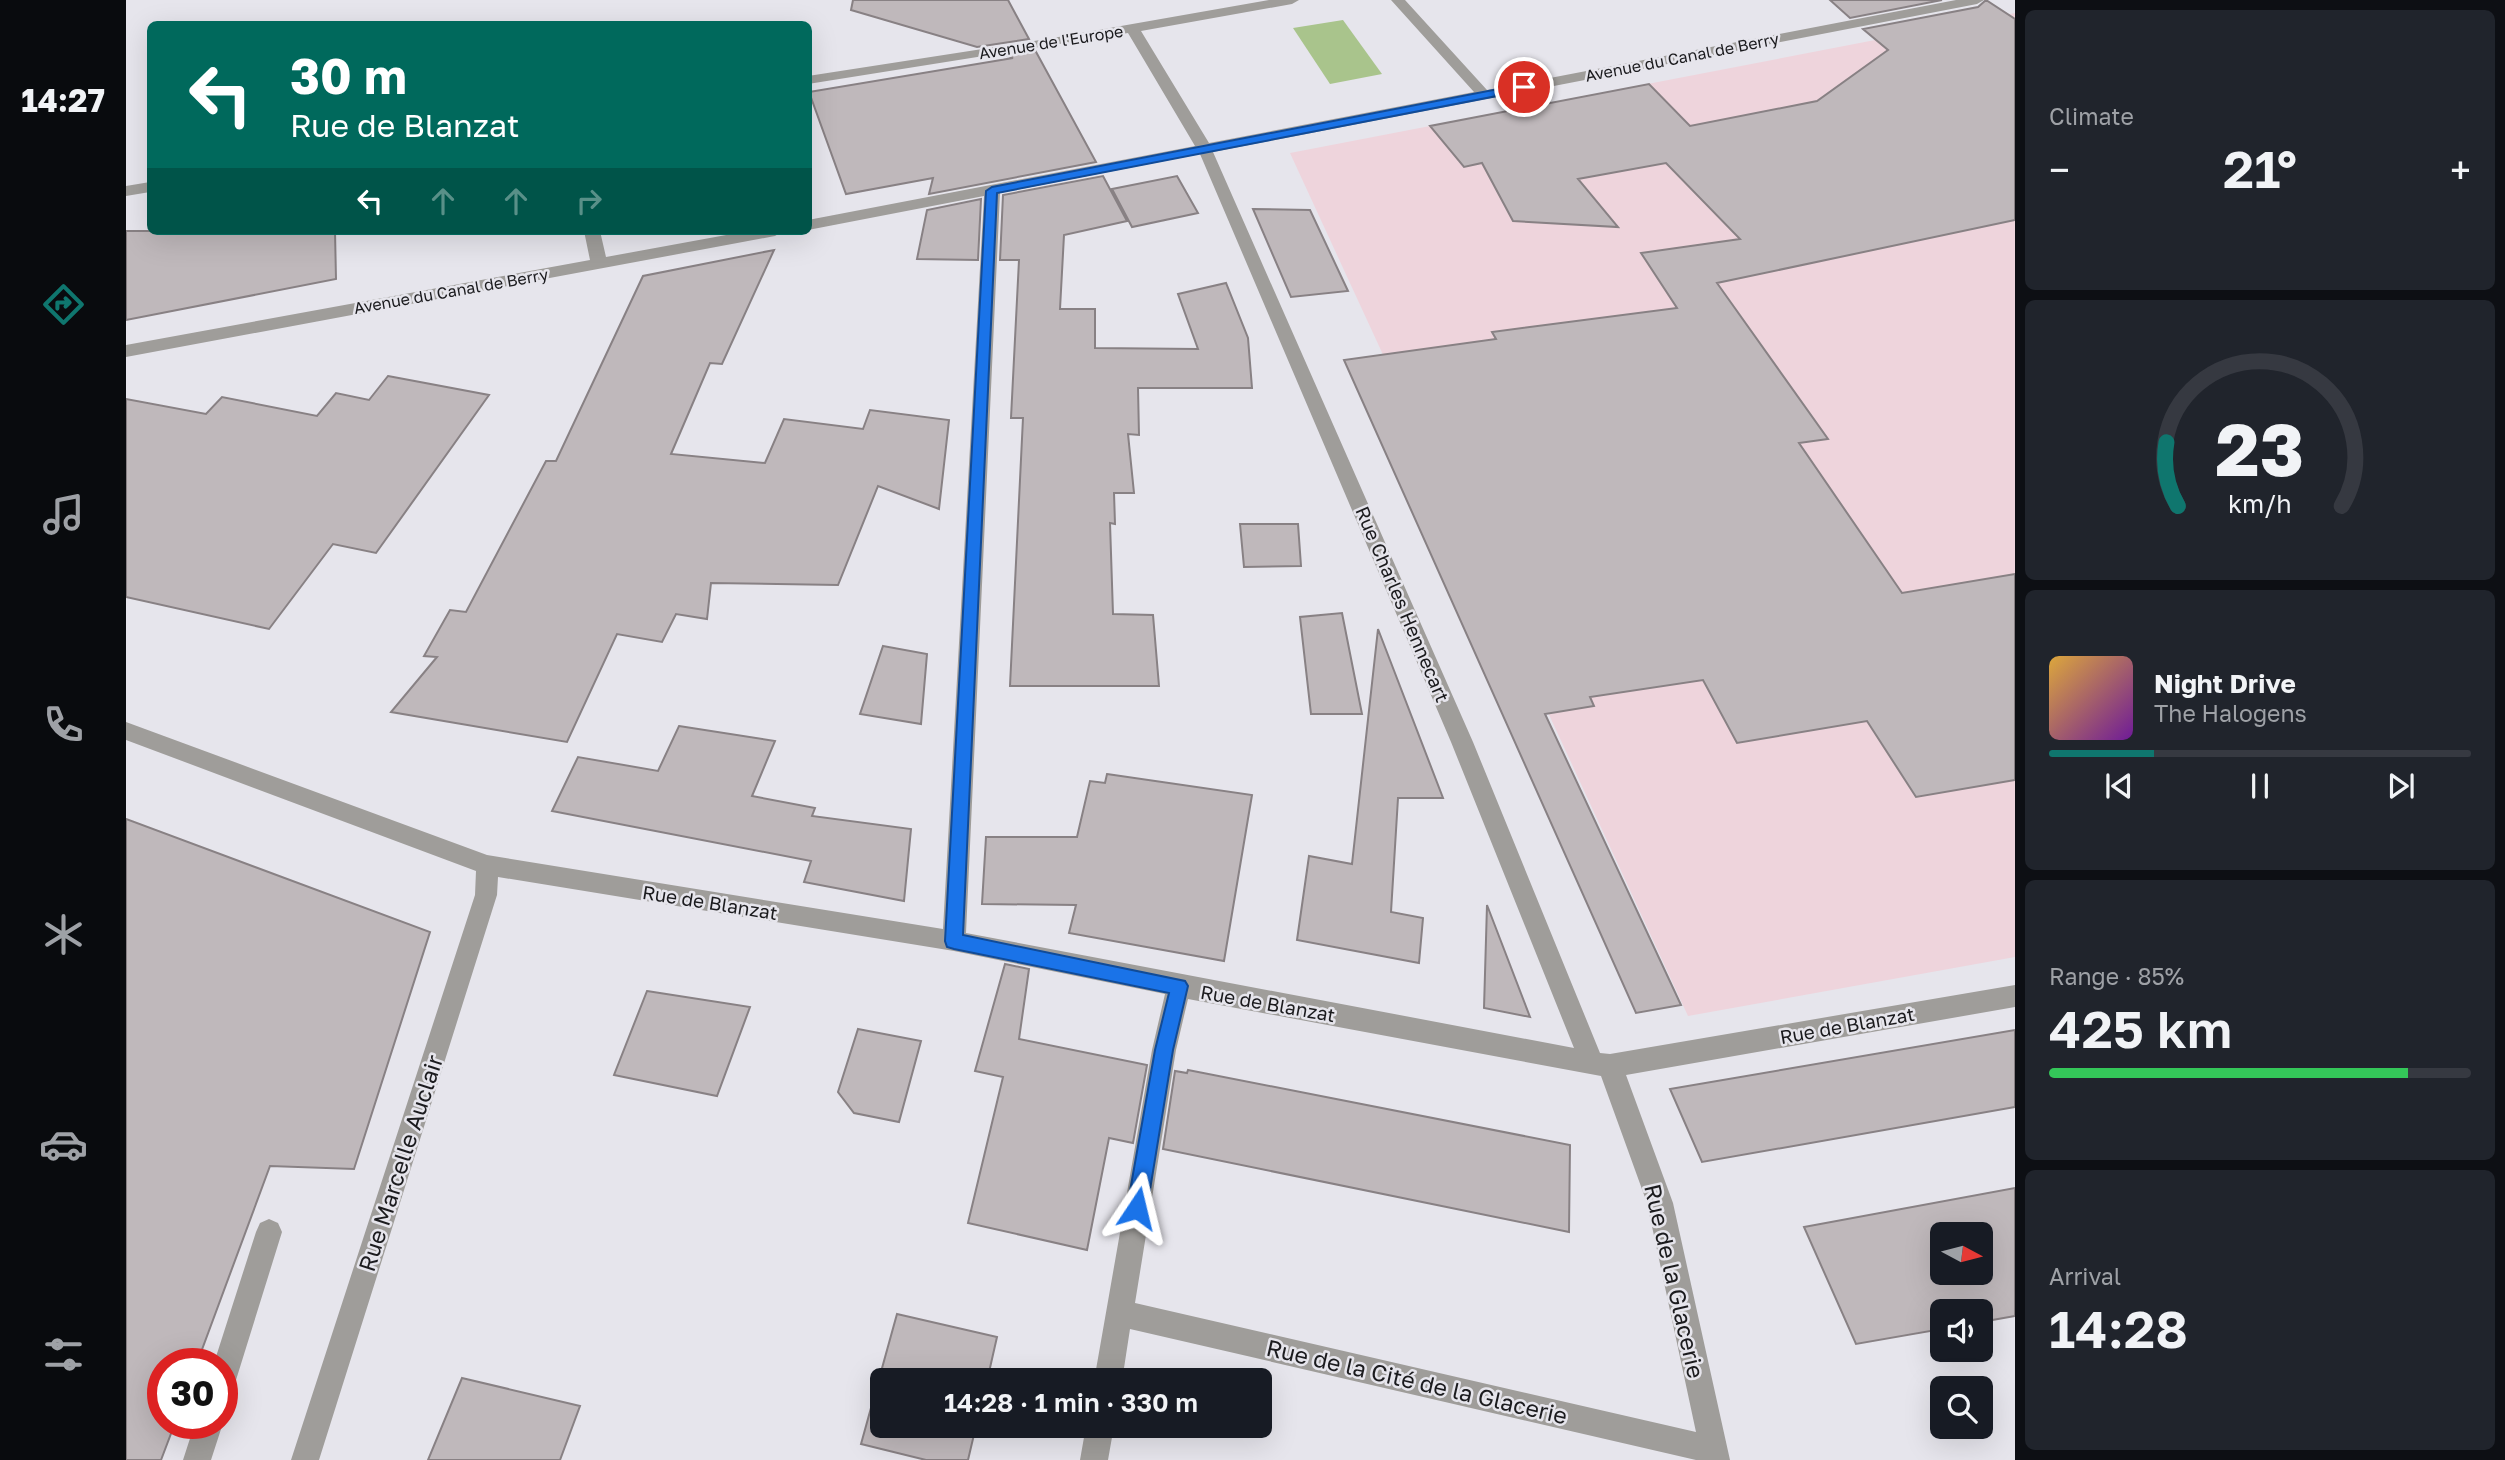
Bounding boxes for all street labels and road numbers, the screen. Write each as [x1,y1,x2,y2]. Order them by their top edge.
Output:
street label: Avenue de l'Europe [977,21,1125,63]
street label: Avenue du Canal de Berry [1583,28,1781,86]
street label: Avenue du Canal de Berry [352,264,550,318]
street label: Rue Charles Hennecart [1351,503,1455,705]
street label: Rue de Blanzat [641,880,779,924]
street label: Rue de Blanzat [1199,980,1337,1026]
street label: Rue de Blanzat [1778,1002,1916,1048]
street label: Rue Marcelle Auclair [352,1051,448,1275]
street label: Rue de la Glacerie [1639,1181,1711,1381]
street label: Rue de la Cité de la Glacerie [1264,1333,1570,1429]

